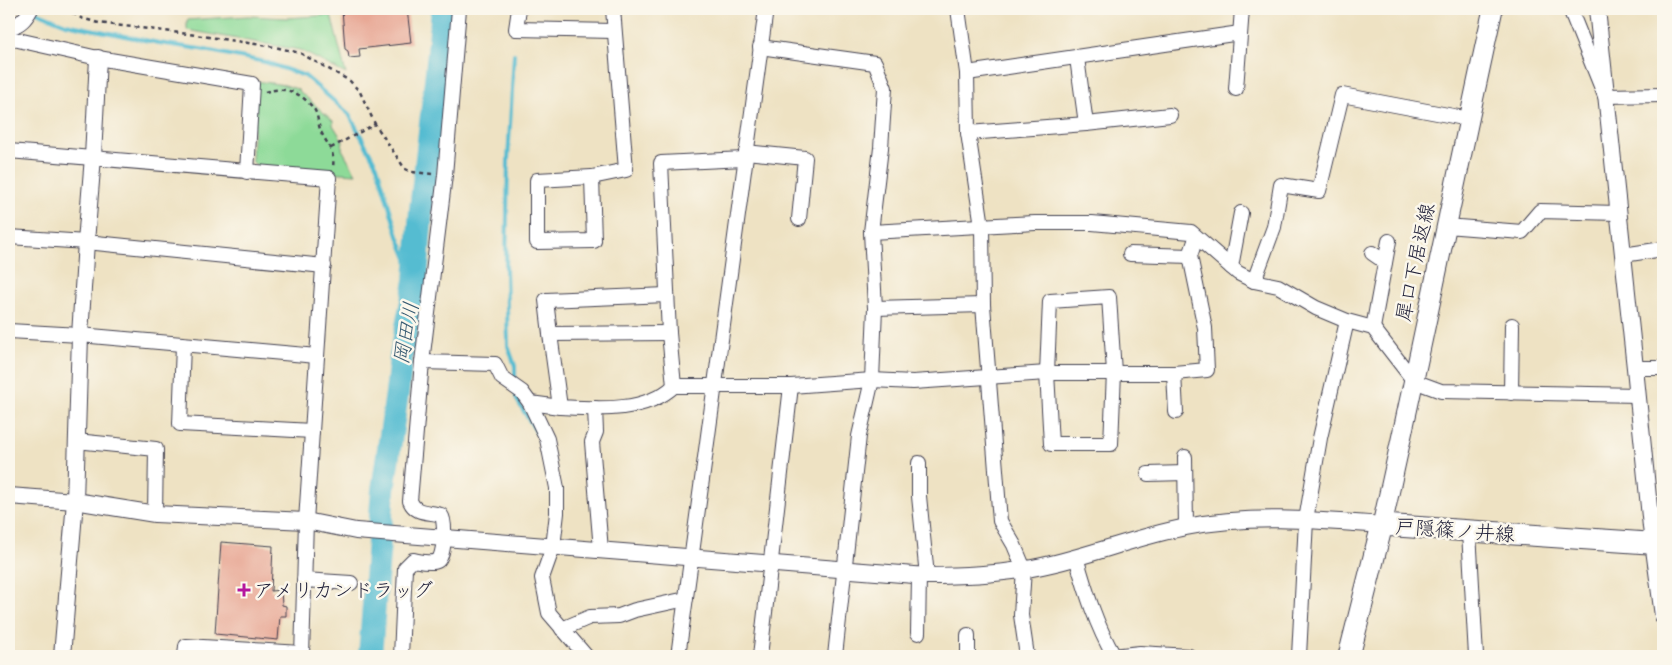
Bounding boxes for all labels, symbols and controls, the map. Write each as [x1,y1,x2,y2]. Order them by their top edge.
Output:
street label: 犀口下居返線 [1391,201,1442,324]
water label: 岡田川 [388,300,426,367]
street label: 戸隠篠ノ井線 [1394,514,1516,549]
place label: アメリカンドラッグ [254,578,433,605]
marker: アメリカンドラッグ [238,584,250,596]

